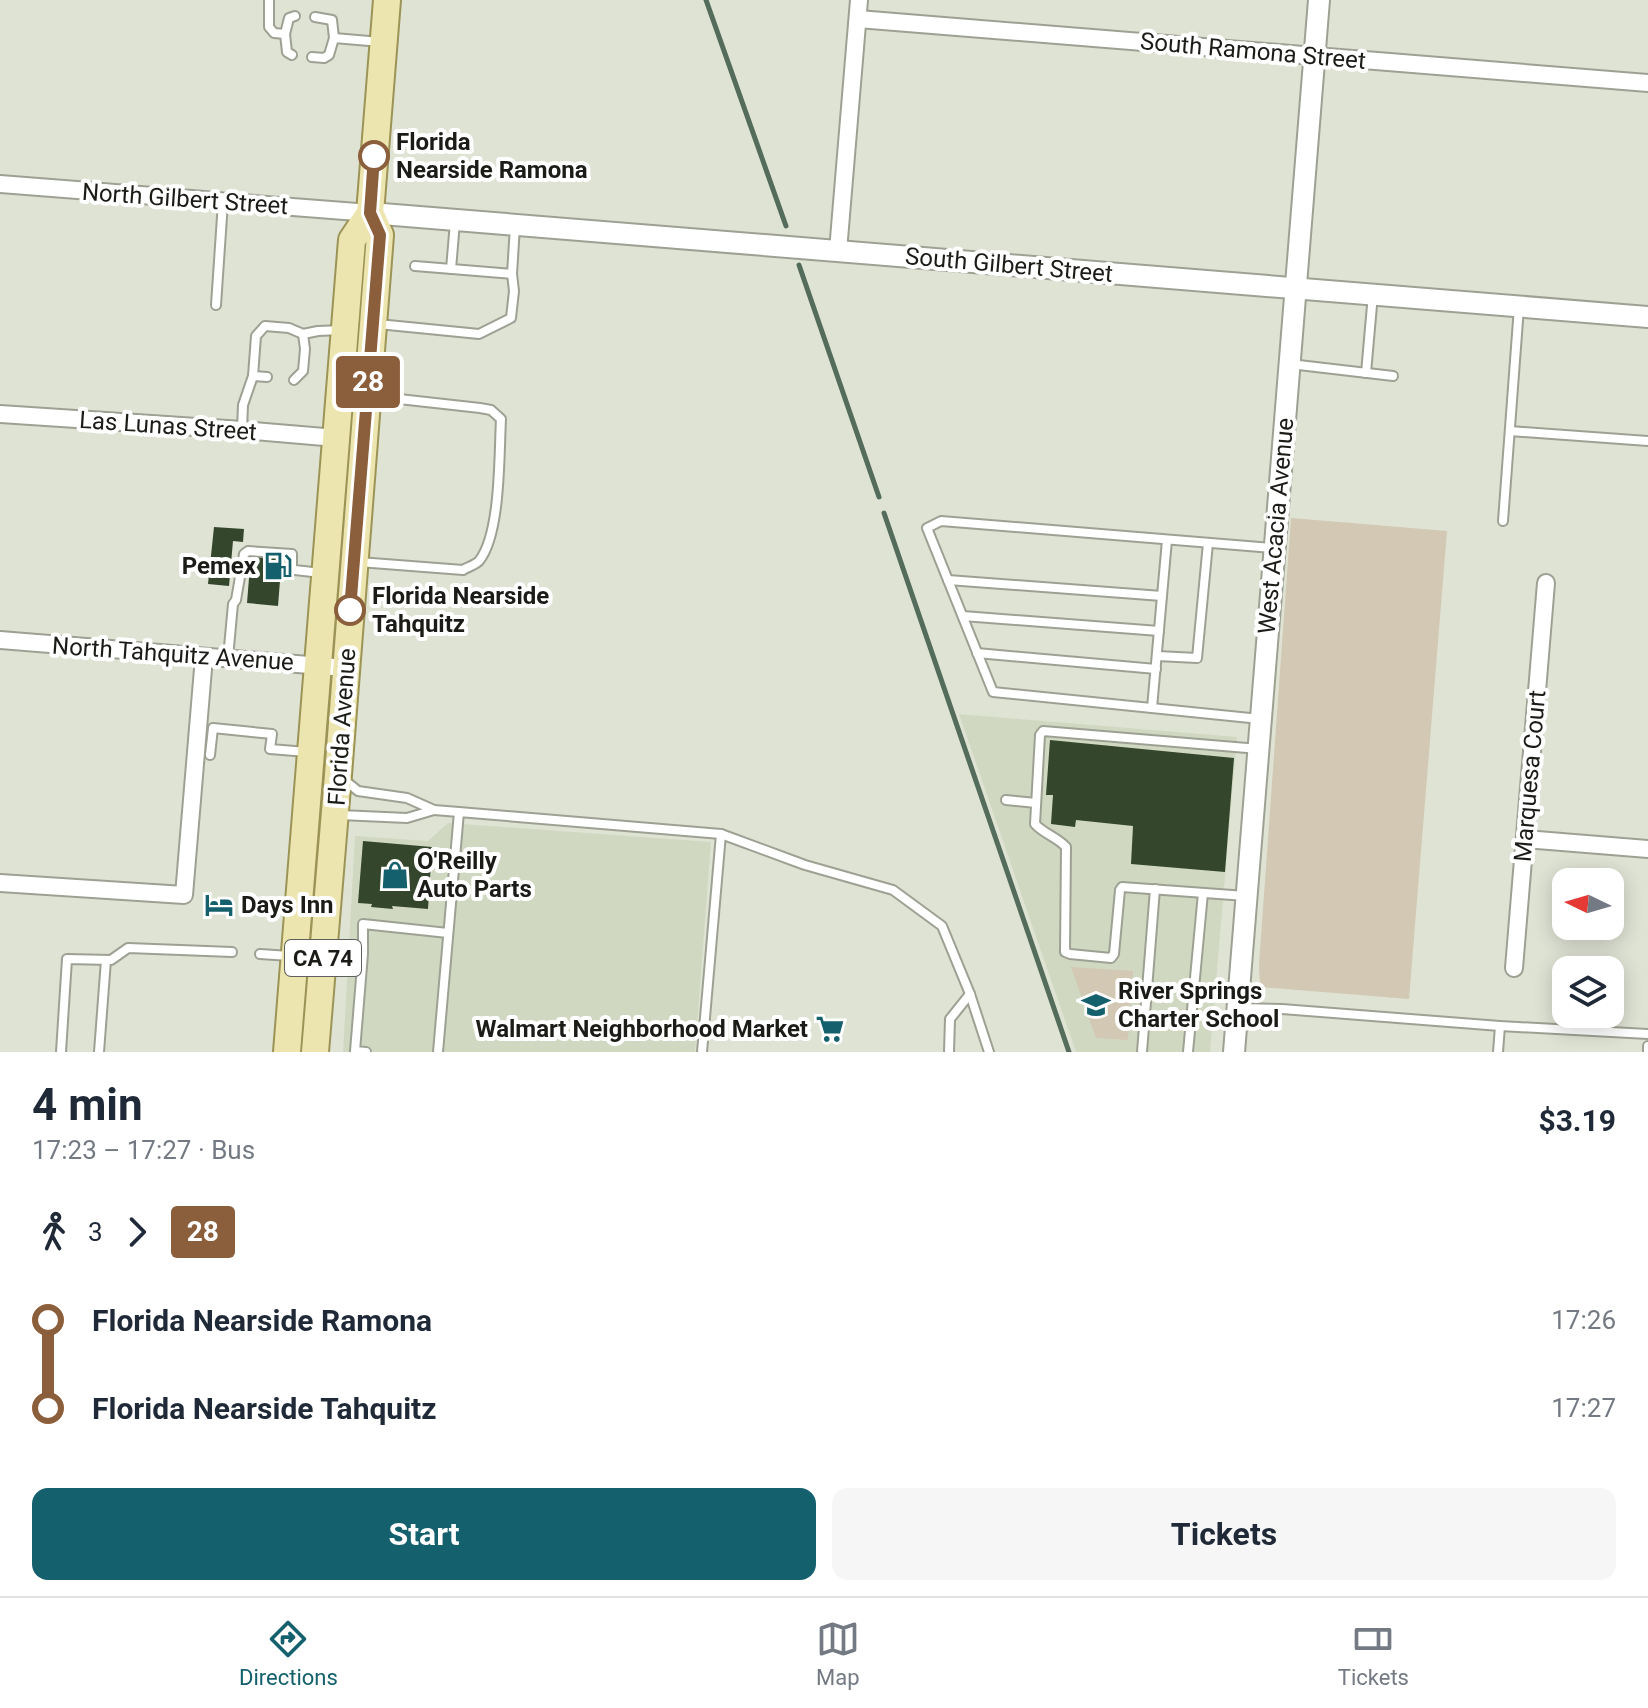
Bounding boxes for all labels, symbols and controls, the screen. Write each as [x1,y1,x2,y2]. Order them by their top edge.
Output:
street label: South Ramona Street [1139,27,1367,75]
place label: Florida Nearside Ramona [396,128,588,184]
marker: Florida Nearside Ramona [359,141,389,171]
street label: North Gilbert Street [81,178,289,220]
street label: South Gilbert Street [904,242,1114,288]
line badge: 28 [332,356,404,408]
text: 28 [352,365,384,398]
street label: Las Lunas Street [78,406,258,446]
street label: West Acacia Avenue [1253,417,1299,635]
fuel station icon: Pemex [263,551,293,581]
place label: Pemex [182,552,257,580]
place label: Florida Nearside Tahquitz [372,582,549,638]
marker: Florida Nearside Tahquitz [335,595,365,625]
street label: North Tahquitz Avenue [51,632,295,676]
street label: Florida Avenue [323,647,361,807]
street label: Marquesa Court [1509,689,1551,863]
place label: O'Reilly Auto Parts [417,847,532,903]
shop icon: O'Reilly Auto Parts [380,860,410,890]
north arrow [1552,868,1624,940]
map controls [1552,868,1624,1028]
hotel icon: Days Inn [204,890,234,920]
place label: Days Inn [241,891,334,919]
road number: CA 74 [285,940,361,976]
button: layers [1552,956,1624,1028]
place label: River Springs Charter School [1118,977,1279,1033]
school or university icon: River Springs Charter School [1081,990,1111,1020]
supermarket icon: Walmart Neighborhood Market [815,1014,845,1044]
place label: Walmart Neighborhood Market [476,1015,808,1043]
text: 4 min [32,1079,143,1131]
text: $3.19 [1538,1103,1616,1138]
text: 17:23 – 17:27 · Bus [32,1135,255,1165]
icon: walk [32,1210,76,1254]
icon: forward [115,1210,159,1254]
text: 28 [187,1215,219,1248]
text: 3 [88,1217,103,1247]
text: Florida Nearside Ramona [92,1303,432,1338]
text: 17:26 [1551,1305,1616,1335]
text: Florida Nearside Tahquitz [92,1391,437,1426]
text: 17:27 [1551,1393,1616,1423]
button: Start [32,1488,816,1580]
button: Tickets [832,1488,1616,1580]
tab: Directions [239,1617,338,1690]
tab: Map [816,1617,860,1690]
tab: Tickets [1338,1617,1409,1690]

